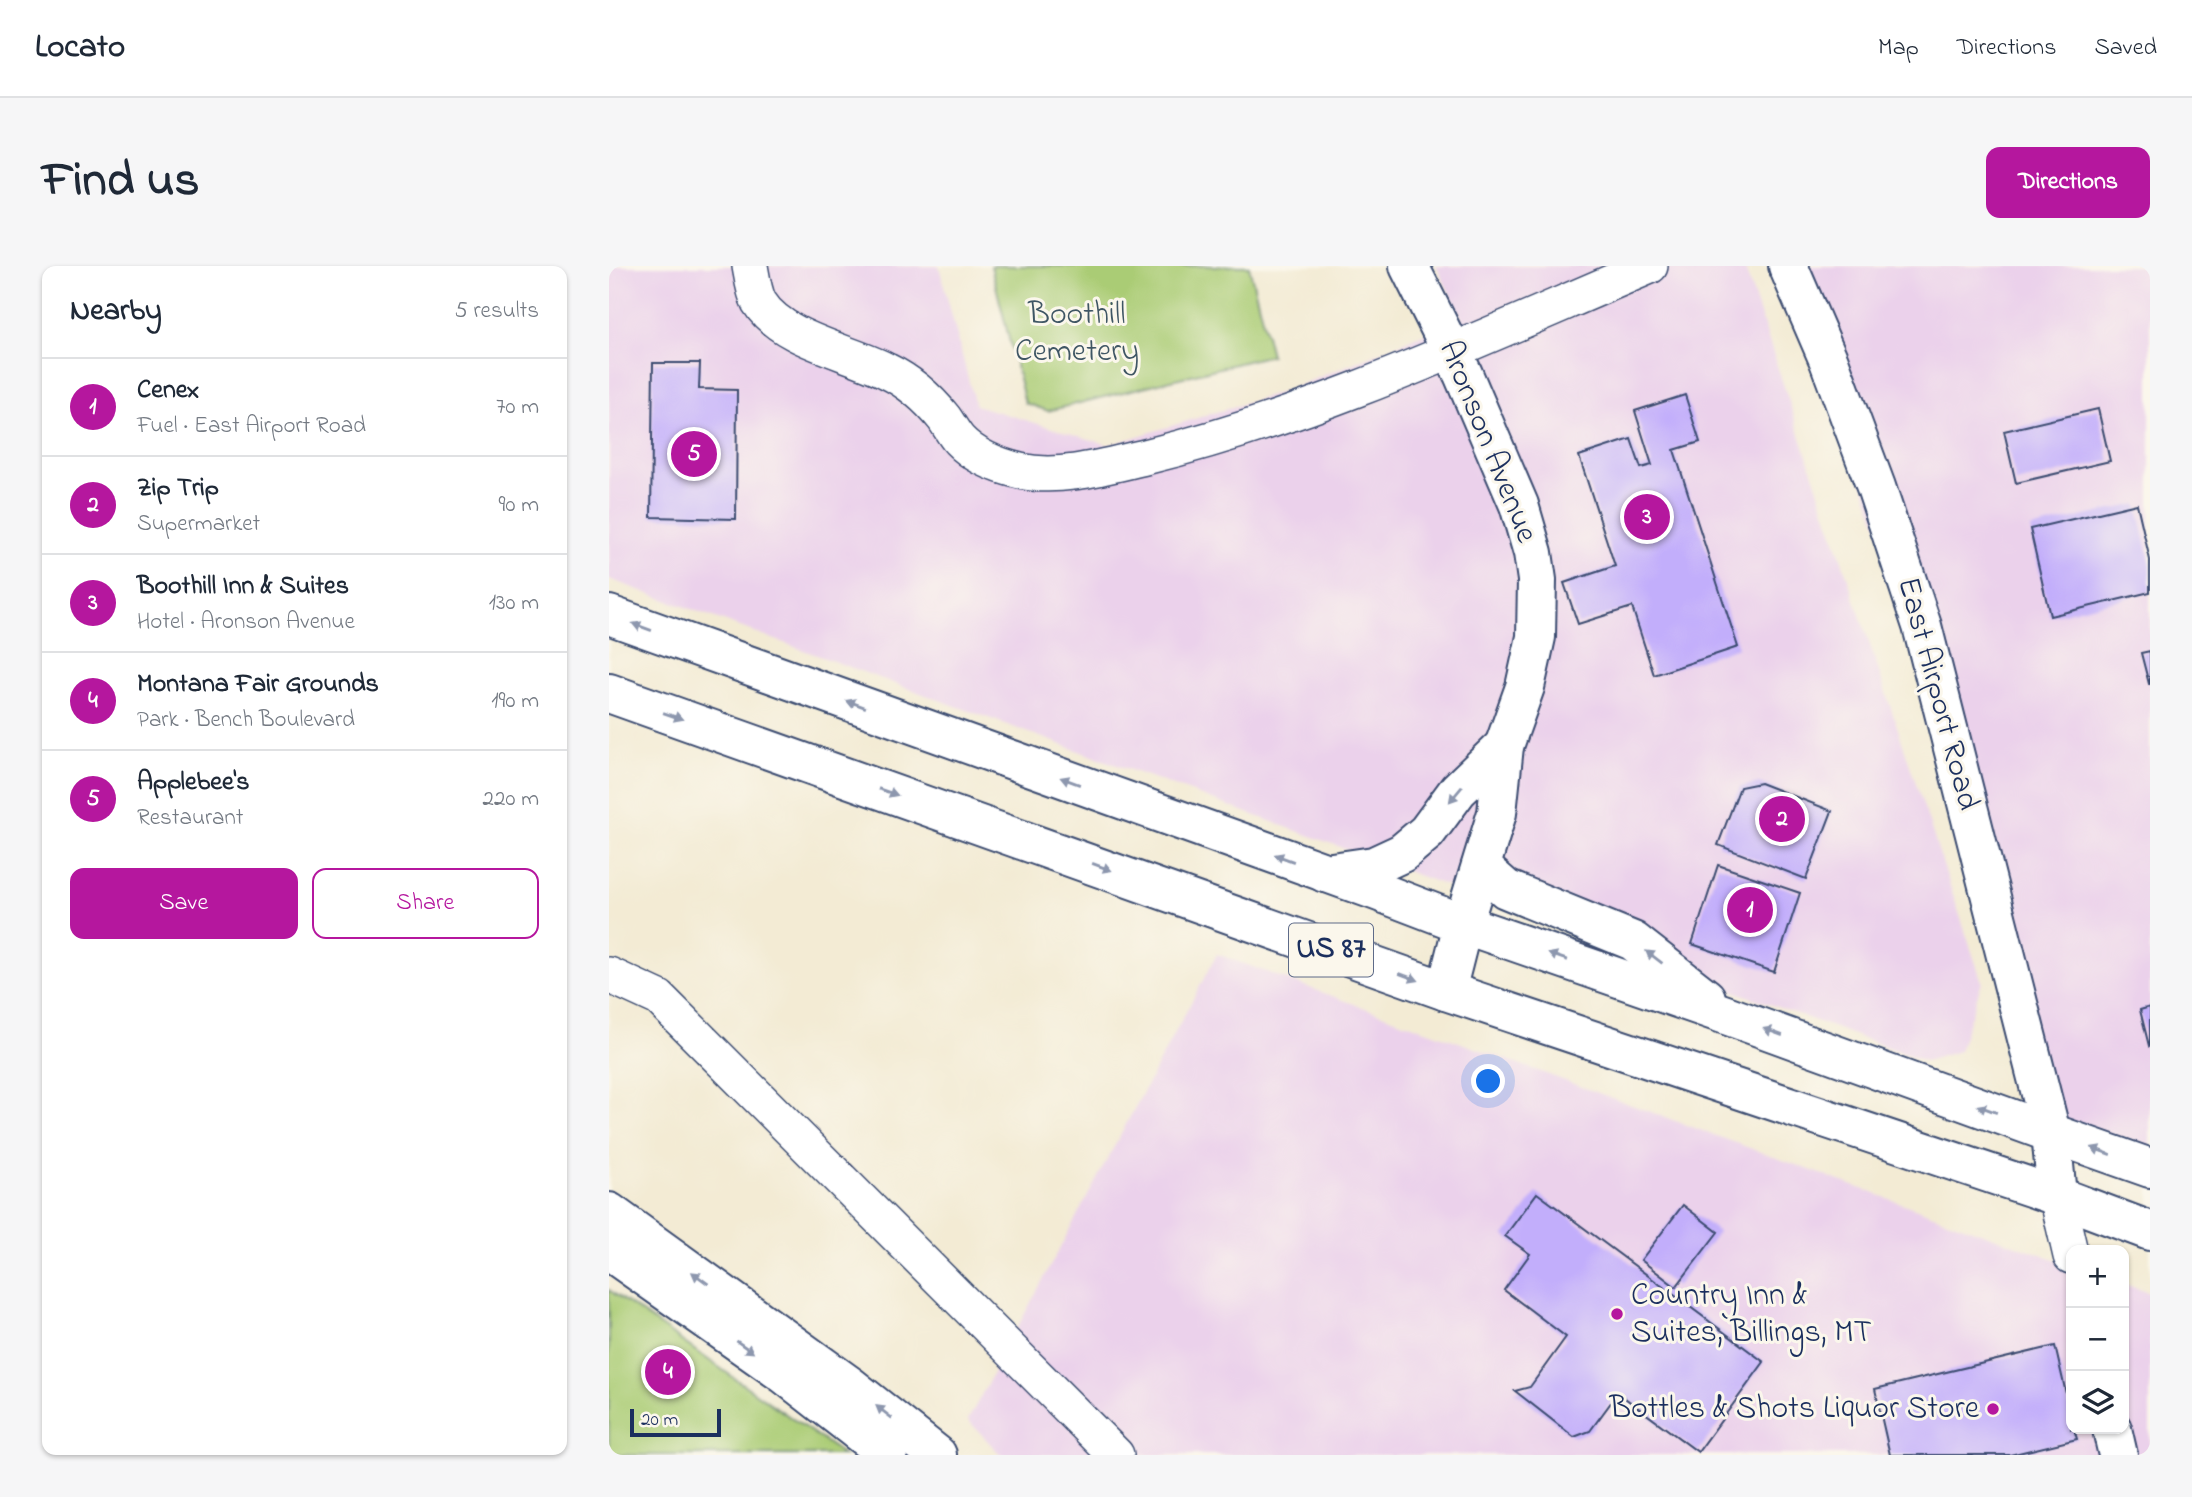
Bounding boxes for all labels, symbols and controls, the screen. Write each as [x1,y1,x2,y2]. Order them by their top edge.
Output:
text: Locato [35,24,125,72]
text: Map [1878,31,1919,66]
text: Directions [1957,31,2056,66]
text: Saved [2094,31,2157,66]
text: Find us [42,146,199,218]
button: Directions [1986,147,2150,218]
text: Nearby [70,290,162,334]
park label: Boothill Cemetery [1015,292,1139,376]
text: 5 results [455,295,539,328]
street label: Aronson Avenue [1425,334,1549,551]
text: Cenex [137,372,199,410]
text: 1 [89,391,97,424]
text: 70 m [496,391,539,424]
text: Fuel · East Airport Road [137,410,366,443]
pin: 5 [671,428,717,480]
text: Zip Trip [137,470,219,508]
text: 2 [87,489,99,522]
text: 90 m [499,489,539,522]
pin: 3 [1624,491,1670,543]
text: Supermarket [137,508,260,541]
text: Boothill Inn & Suites [137,568,349,606]
street label: East Airport Road [1883,572,1991,816]
text: 3 [88,587,98,620]
text: 130 m [489,587,539,620]
text: Hotel · Aronson Avenue [137,606,355,639]
one-way arrow [631,621,652,632]
text: Montana Fair Grounds [137,666,379,704]
text: 4 [88,685,98,718]
text: 190 m [491,685,539,718]
one-way arrow [845,698,866,709]
text: Park · Bench Boulevard [137,704,355,737]
one-way arrow [663,711,684,722]
text: Applebee's [137,764,250,802]
one-way arrow [1059,775,1080,786]
text: 5 [86,783,100,816]
text: 220 m [483,783,539,816]
one-way arrow [1448,784,1463,802]
one-way arrow [877,786,898,797]
pin: 2 [1759,793,1805,845]
text: Restaurant [137,802,244,835]
one-way arrow [1273,852,1294,863]
one-way arrow [1092,862,1113,873]
button: Save [70,868,298,939]
button: Share [312,868,539,939]
pin: 1 [1727,884,1773,936]
road number: US 87 [1289,923,1373,976]
one-way arrow [1645,950,1663,964]
one-way arrow [1548,951,1569,962]
one-way arrow [1398,972,1419,983]
one-way arrow [1762,1026,1783,1037]
your location [1471,1064,1505,1098]
one-way arrow [1977,1103,1998,1114]
one-way arrow [2090,1145,2111,1156]
map controls [2066,1245,2129,1434]
button: + [2066,1245,2129,1308]
one-way arrow [691,1271,709,1285]
place label: Country Inn & Suites, Billings, MT [1631,1273,1872,1357]
marker: Country Inn & Suites, Billings, MT [1609,1306,1625,1322]
button: − [2066,1308,2129,1371]
one-way arrow [735,1340,754,1353]
pin: 4 [645,1346,691,1398]
button: layers [2066,1371,2129,1434]
place label: Bottles & Shots Liquor Store [1608,1386,1980,1433]
marker: Bottles & Shots Liquor Store [1985,1401,2001,1417]
scale bar [630,1406,721,1438]
one-way arrow [875,1406,893,1420]
text: 20 m [641,1407,678,1434]

